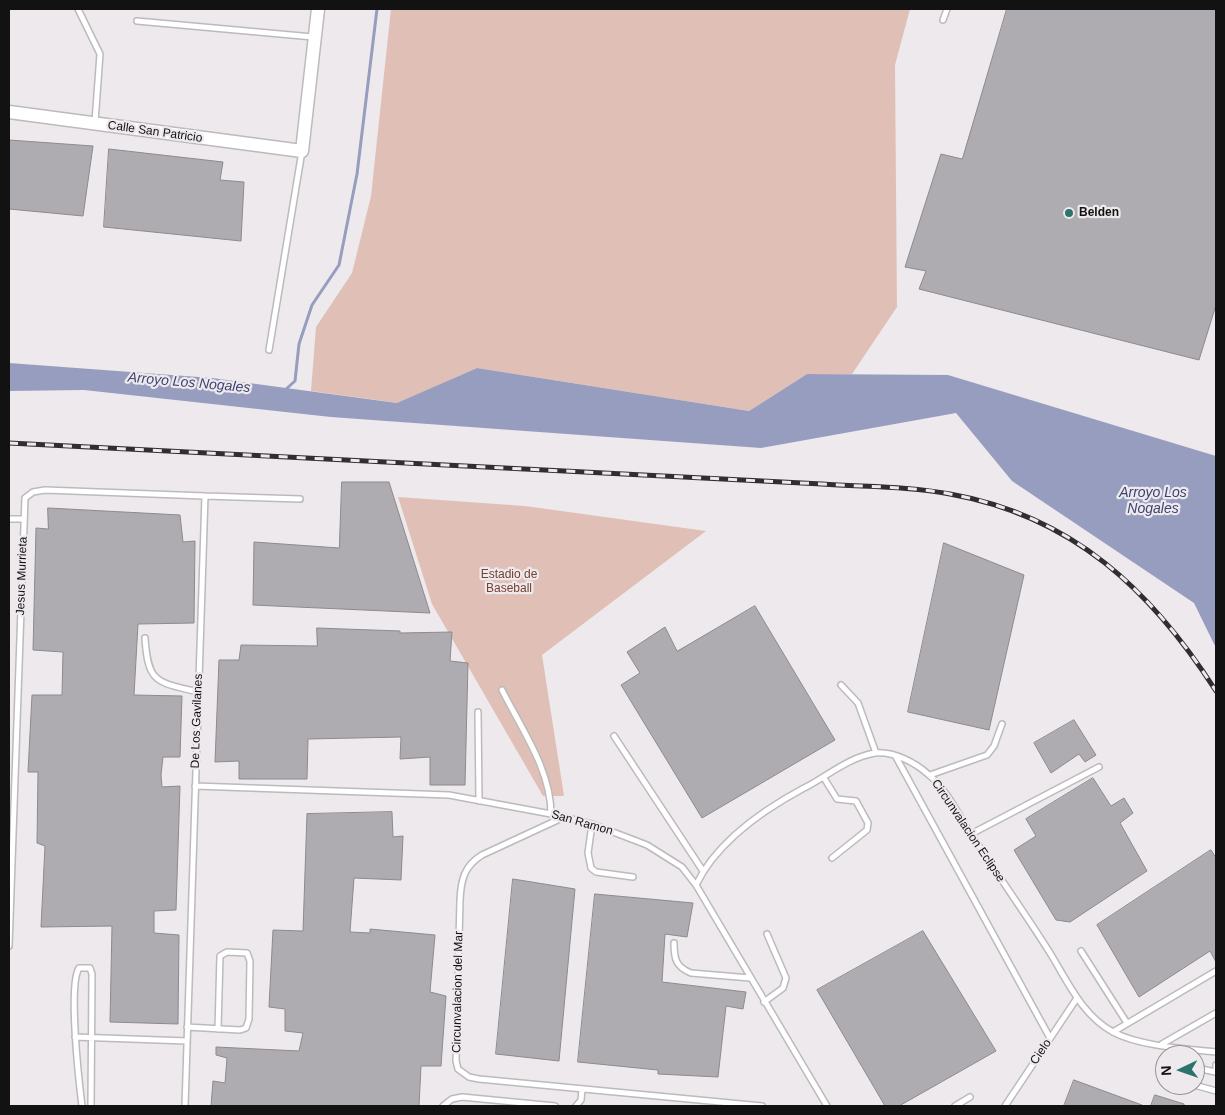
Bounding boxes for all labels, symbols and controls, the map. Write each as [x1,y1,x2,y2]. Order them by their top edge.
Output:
street label: Calle San Patricio [107,118,203,146]
place label: Belden [1079,206,1119,220]
marker: Belden [1063,207,1075,219]
water label: Arroyo Los Nogales [127,369,251,397]
water label: Arroyo Los Nogales [1119,485,1187,518]
street label: Jesus Murrieta [13,536,31,616]
park label: Estadio de Baseball [481,568,537,596]
street label: De Los Gavilanes [188,673,206,769]
street label: Circunvalacion Eclipse [928,777,1008,885]
street label: San Ramon [550,807,614,839]
street label: Circunvalacion del Mar [450,931,466,1053]
street label: Cielo [1027,1037,1055,1067]
north arrow [1155,1045,1205,1095]
text: N [1158,1065,1174,1076]

